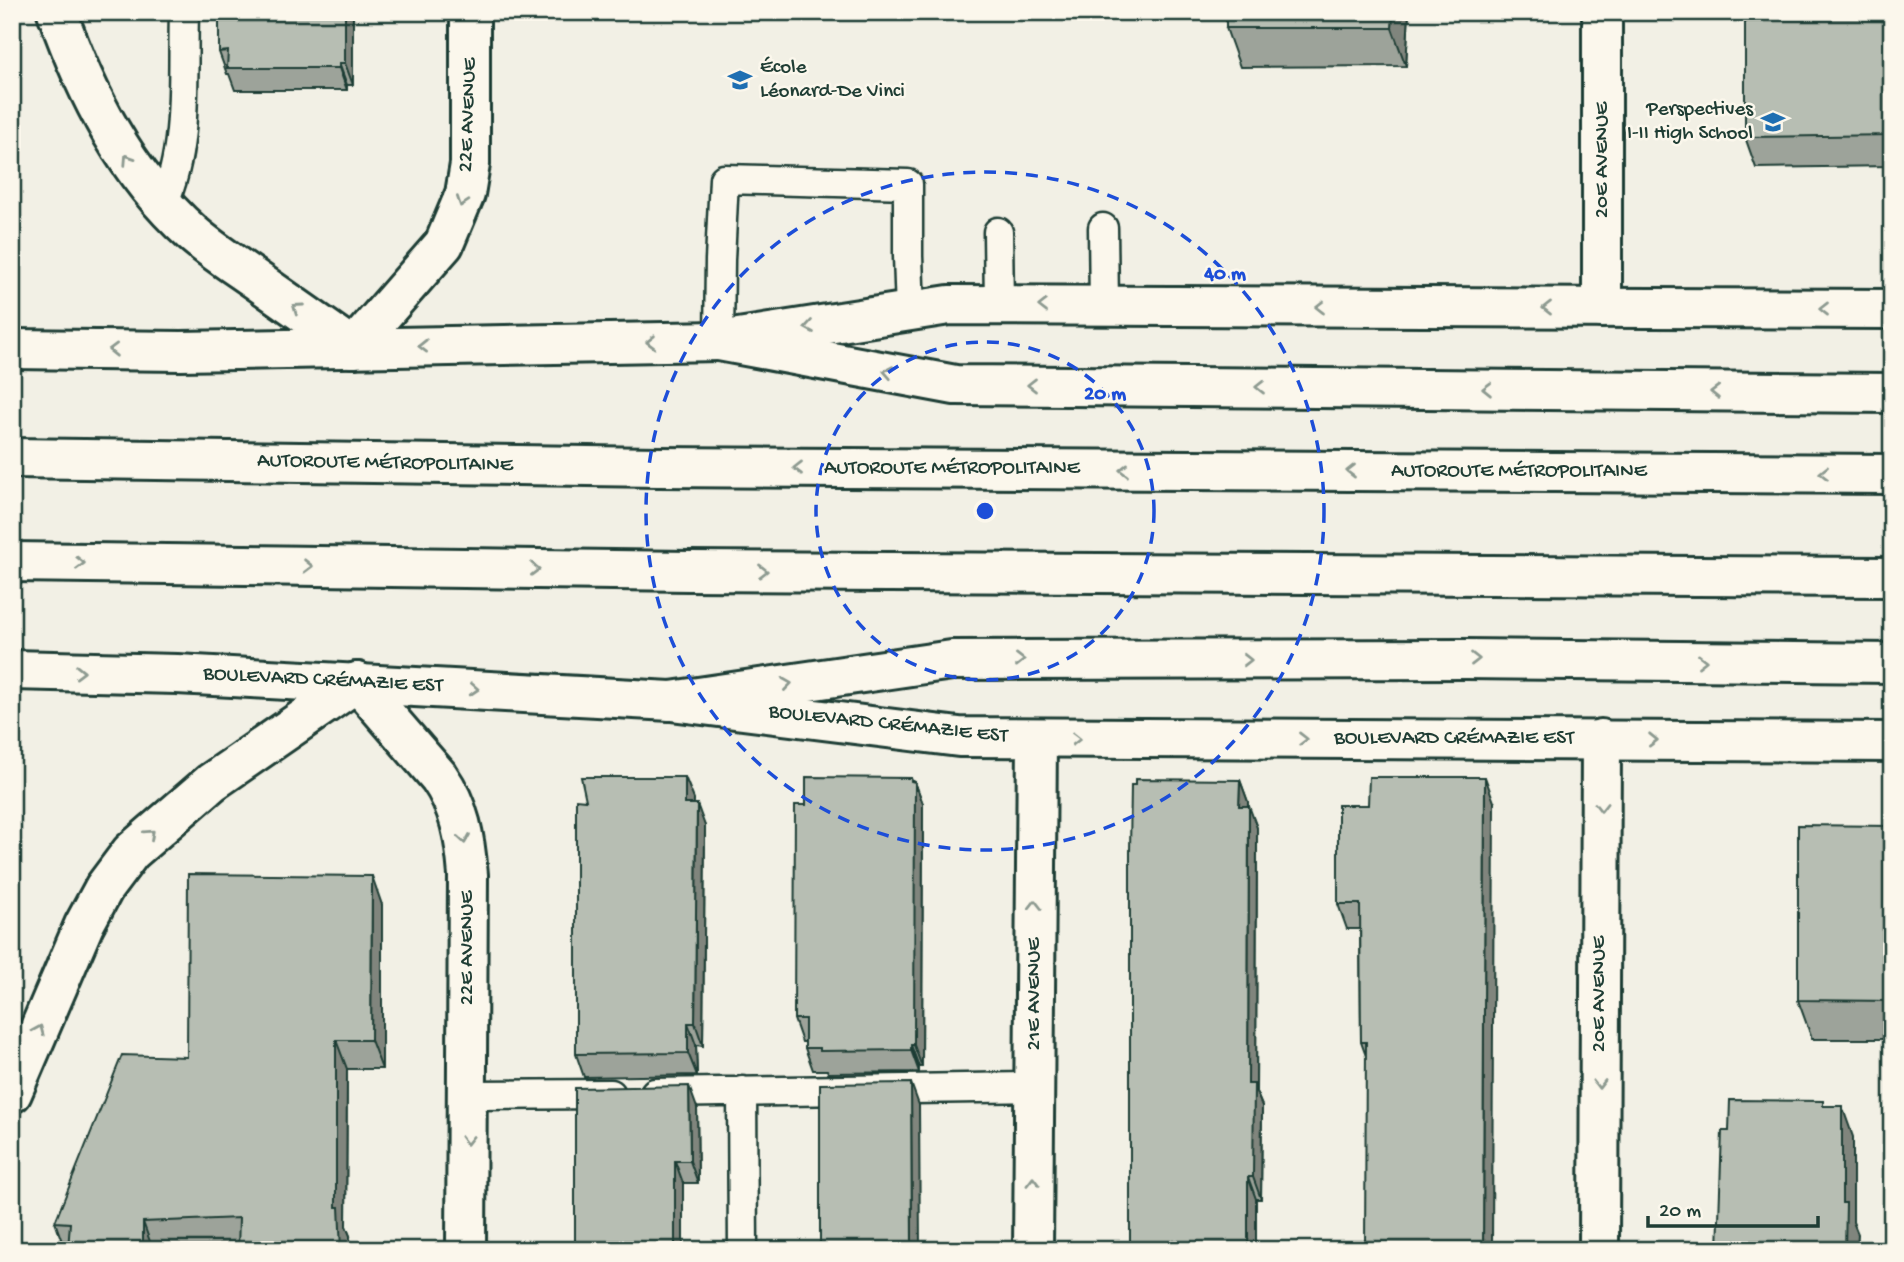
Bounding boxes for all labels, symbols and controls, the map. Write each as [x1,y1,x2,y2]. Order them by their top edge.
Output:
street label: 22E AVENUE [455,56,484,173]
place label: École Léonard-De Vinci [760,56,905,105]
school or university icon: École Léonard-De Vinci [726,66,754,94]
place label: Perspectives I-II High School [1627,98,1754,147]
street label: 20E AVENUE [1591,101,1616,218]
school or university icon: Perspectives I-II High School [1759,108,1787,136]
one-way arrow [124,154,136,167]
one-way arrow [456,195,470,208]
text: 40 m [1203,263,1246,288]
one-way arrow [1037,298,1048,314]
one-way arrow [1314,299,1324,315]
one-way arrow [1541,300,1552,316]
one-way arrow [1818,301,1828,317]
one-way arrow [292,304,305,316]
one-way arrow [803,319,814,334]
one-way arrow [645,334,655,350]
one-way arrow [417,338,428,354]
one-way arrow [107,343,118,358]
one-way arrow [882,366,894,381]
one-way arrow [1027,377,1037,393]
one-way arrow [1254,379,1265,395]
one-way arrow [1482,381,1492,397]
text: 20 m [1084,383,1126,408]
one-way arrow [1709,384,1720,400]
street label: AUTOROUTE MÉTROPOLITAINE [257,449,514,479]
street label: AUTOROUTE MÉTROPOLITAINE [824,457,1081,482]
one-way arrow [792,460,803,476]
street label: AUTOROUTE MÉTROPOLITAINE [1391,460,1648,485]
one-way arrow [1118,462,1129,477]
one-way arrow [1345,463,1356,478]
one-way arrow [1818,466,1829,481]
centre of rings [973,499,997,523]
one-way arrow [76,555,86,571]
one-way arrow [303,558,314,574]
one-way arrow [531,561,541,577]
one-way arrow [758,563,769,579]
one-way arrow [1470,651,1481,667]
one-way arrow [1015,652,1026,668]
one-way arrow [1243,652,1253,668]
one-way arrow [1698,653,1708,669]
street label: BOULEVARD CRÉMAZIE EST [201,662,444,700]
one-way arrow [76,664,86,680]
one-way arrow [781,677,793,692]
one-way arrow [468,682,479,697]
street label: BOULEVARD CRÉMAZIE EST [766,700,1010,750]
street label: BOULEVARD CRÉMAZIE EST [1333,727,1575,752]
one-way arrow [1071,731,1082,747]
one-way arrow [1299,731,1309,747]
one-way arrow [1649,732,1659,748]
one-way arrow [1593,803,1609,813]
one-way arrow [142,830,155,842]
one-way arrow [456,833,471,845]
street label: 22E AVENUE [456,890,481,1005]
one-way arrow [1027,899,1043,910]
street label: 20E AVENUE [1588,935,1613,1052]
street label: 21E AVENUE [1023,937,1048,1050]
one-way arrow [30,1025,44,1037]
one-way arrow [1591,1079,1607,1090]
one-way arrow [459,1135,475,1146]
one-way arrow [1026,1176,1041,1187]
scale bar [1648,1185,1818,1229]
text: 20 m [1659,1200,1701,1225]

